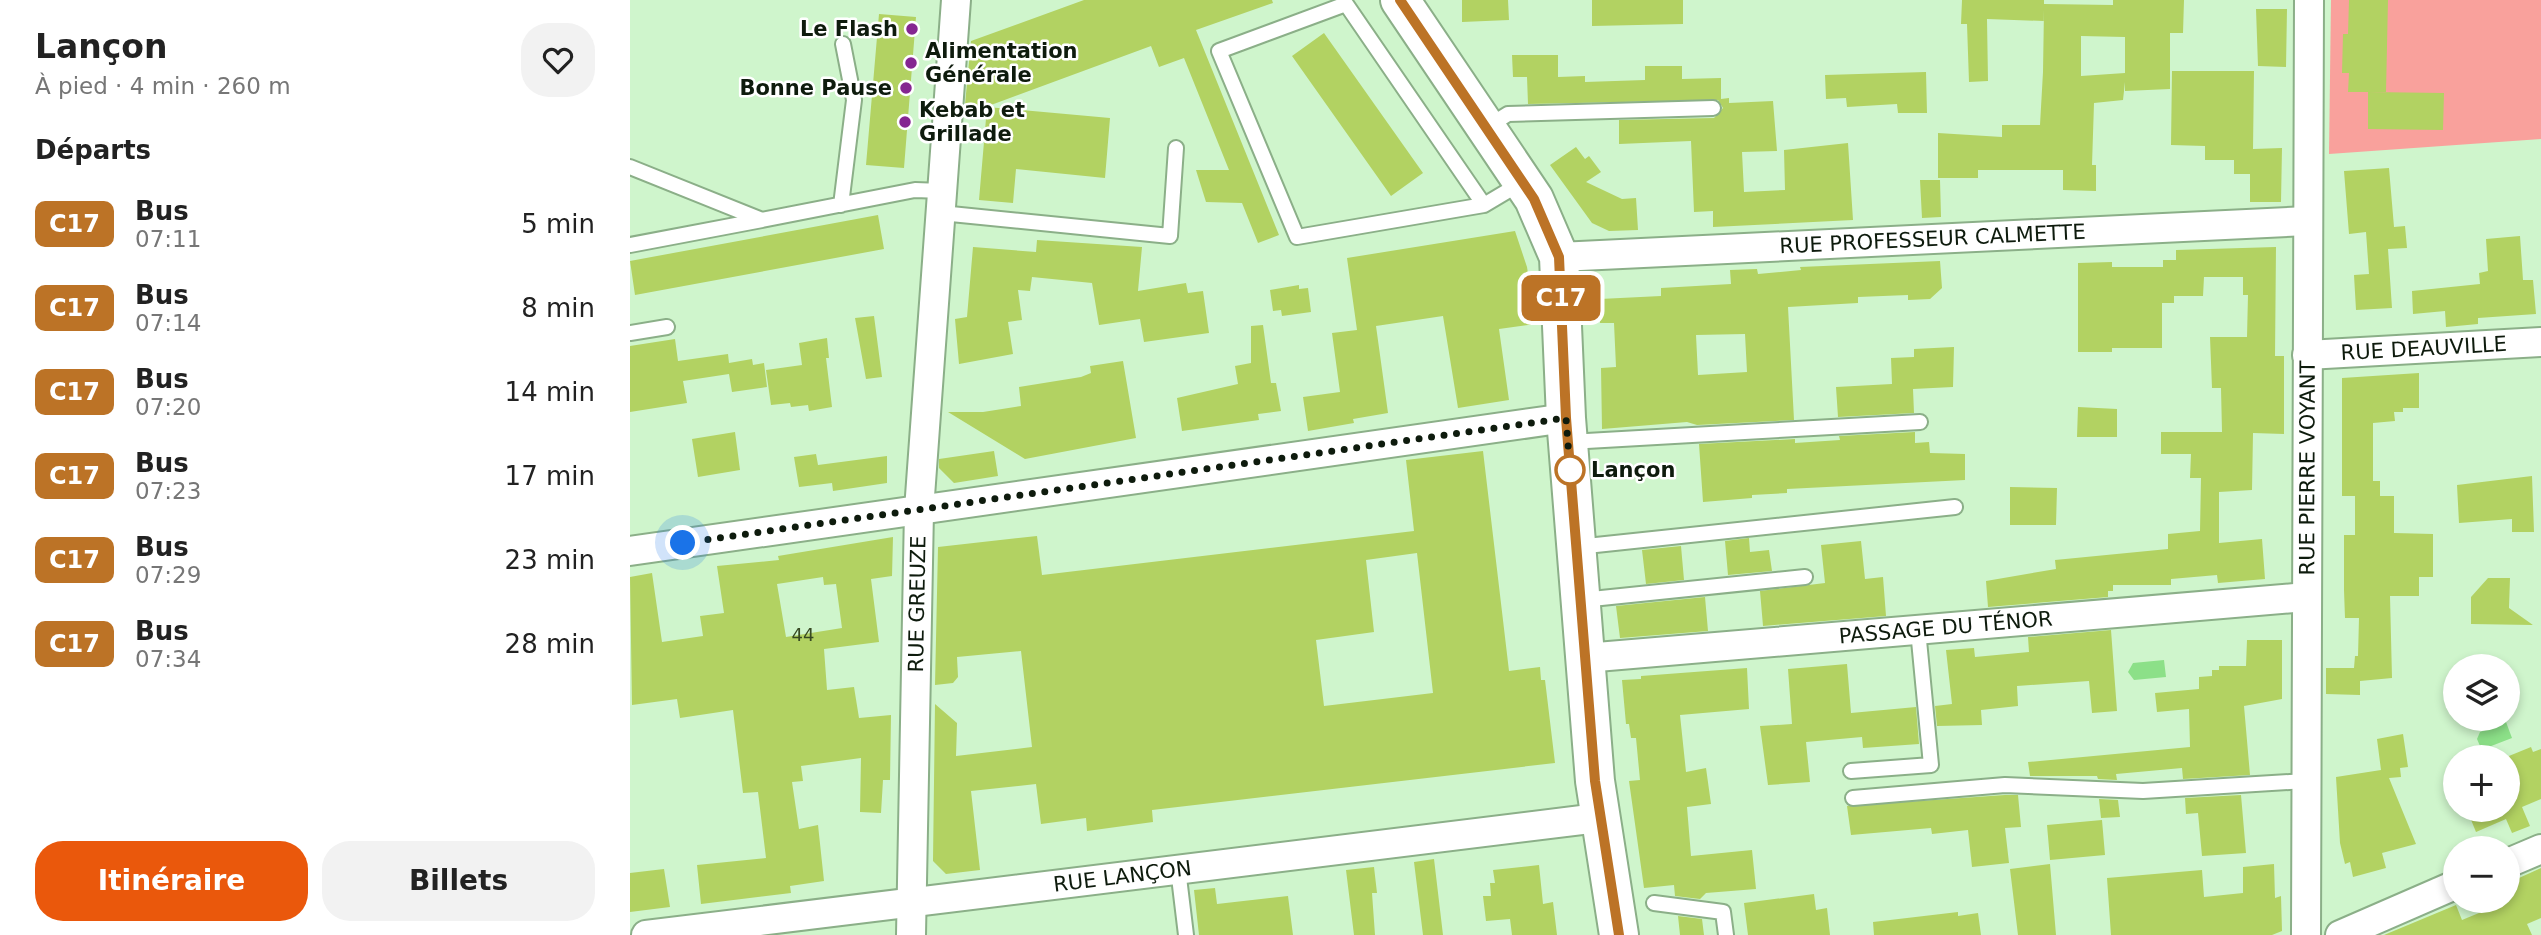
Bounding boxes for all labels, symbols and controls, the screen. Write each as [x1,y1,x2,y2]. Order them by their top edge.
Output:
place label: Le Flash [800,17,898,41]
marker: Le Flash [904,21,920,37]
button: heart [521,23,595,97]
text: Lançon [35,27,168,66]
place label: Alimentation Générale [925,39,1078,87]
marker: Alimentation Générale [903,55,919,71]
text: À pied · 4 min · 260 m [35,73,291,99]
place label: Bonne Pause [739,76,892,100]
marker: Bonne Pause [898,80,914,96]
place label: Kebab et Grillade [919,98,1025,146]
marker: Kebab et Grillade [897,114,913,130]
text: Départs [35,135,151,165]
text: Bus [135,196,189,226]
text: 5 min [521,209,595,239]
text: C17 [49,210,100,238]
street label: RUE PROFESSEUR CALMETTE [1779,220,2086,258]
text: 07:11 [135,226,201,252]
line badge: C17 [1521,275,1601,321]
text: Bus [135,280,189,310]
text: C17 [1535,284,1587,312]
text: 8 min [521,293,595,323]
text: C17 [49,294,100,322]
text: 07:14 [135,310,201,336]
street label: RUE DEAUVILLE [2340,332,2508,365]
street label: RUE PIERRE VOYANT [2295,360,2320,575]
text: Bus [135,364,189,394]
text: 14 min [505,377,595,407]
text: C17 [49,378,100,406]
text: 07:20 [135,394,201,420]
text: Bus [135,448,189,478]
marker: Lançon [1555,455,1585,485]
place label: Lançon [1591,458,1675,482]
text: 17 min [505,461,595,491]
text: C17 [49,462,100,490]
text: 07:23 [135,478,201,504]
your location [665,525,700,560]
text: Bus [135,532,189,562]
street label: RUE GREUZE [904,535,931,673]
text: 23 min [505,545,595,575]
text: C17 [49,546,100,574]
text: 07:29 [135,562,201,588]
street label: PASSAGE DU TÉNOR [1838,606,2053,648]
text: Bus [135,616,189,646]
house number: 44 [792,624,814,645]
text: 28 min [505,629,595,659]
text: C17 [49,630,100,658]
text: 07:34 [135,646,201,672]
map controls [2443,654,2520,913]
button: layers [2443,654,2520,731]
button: + [2443,745,2520,822]
button: − [2443,836,2520,913]
button: Itinéraire [35,841,308,921]
button: Billets [322,841,595,921]
street label: RUE LANÇON [1052,856,1193,897]

